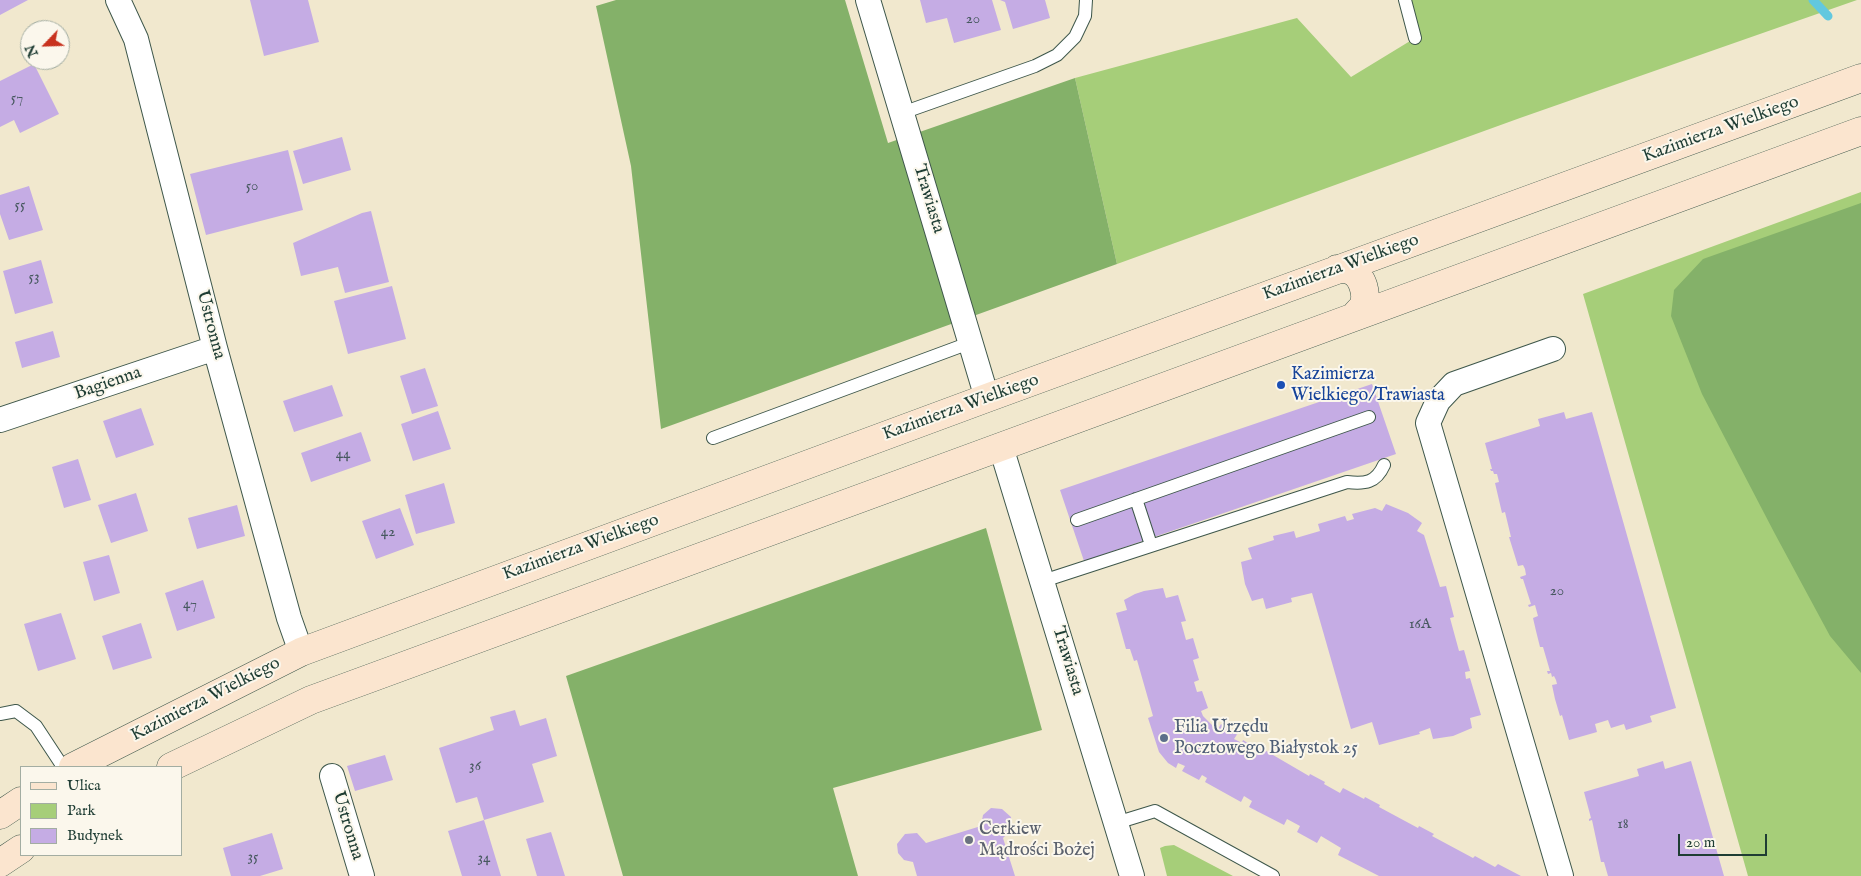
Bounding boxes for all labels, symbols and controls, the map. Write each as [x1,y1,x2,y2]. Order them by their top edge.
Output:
house number: 20 [966,11,980,29]
north arrow [20,20,70,70]
text: N [22,41,43,60]
house number: 57 [11,90,23,108]
street label: Kazimierza Wielkiego [1640,92,1802,168]
street label: Trawiasta [907,162,949,236]
house number: 50 [246,178,258,196]
house number: 55 [15,197,25,215]
street label: Kazimierza Wielkiego [1260,230,1422,306]
house number: 53 [28,269,40,287]
street label: Ustronna [190,288,230,362]
street label: Bagienna [72,362,144,406]
place label: Kazimierza Wielkiego/Trawiasta [1291,364,1445,406]
street label: Kazimierza Wielkiego [880,370,1042,446]
marker: Kazimierza Wielkiego/Trawiasta [1275,379,1287,391]
house number: 44 [336,446,350,464]
street label: Kazimierza Wielkiego [500,510,662,586]
house number: 42 [381,524,395,542]
house number: 20 [1550,583,1564,601]
house number: 47 [183,596,197,614]
house number: 16A [1409,616,1431,634]
street label: Trawiasta [1046,624,1088,698]
street label: Kazimierza Wielkiego [128,653,284,747]
place label: Filia Urzędu Pocztowego Białystok 25 [1174,717,1358,760]
marker: Filia Urzędu Pocztowego Białystok 25 [1158,732,1170,744]
house number: 36 [469,758,481,776]
legend [20,766,182,856]
text: Ulica [67,776,101,795]
street label: Ustronna [326,789,368,863]
text: Park [67,801,96,820]
house number: 18 [1617,816,1629,834]
place label: Cerkiew Mądrości Bożej [979,819,1095,862]
scale bar [1681,824,1770,856]
text: Budynek [67,826,123,845]
text: 20 m [1686,833,1715,852]
marker: Cerkiew Mądrości Bożej [963,834,975,846]
house number: 35 [247,849,259,867]
house number: 34 [478,850,490,868]

